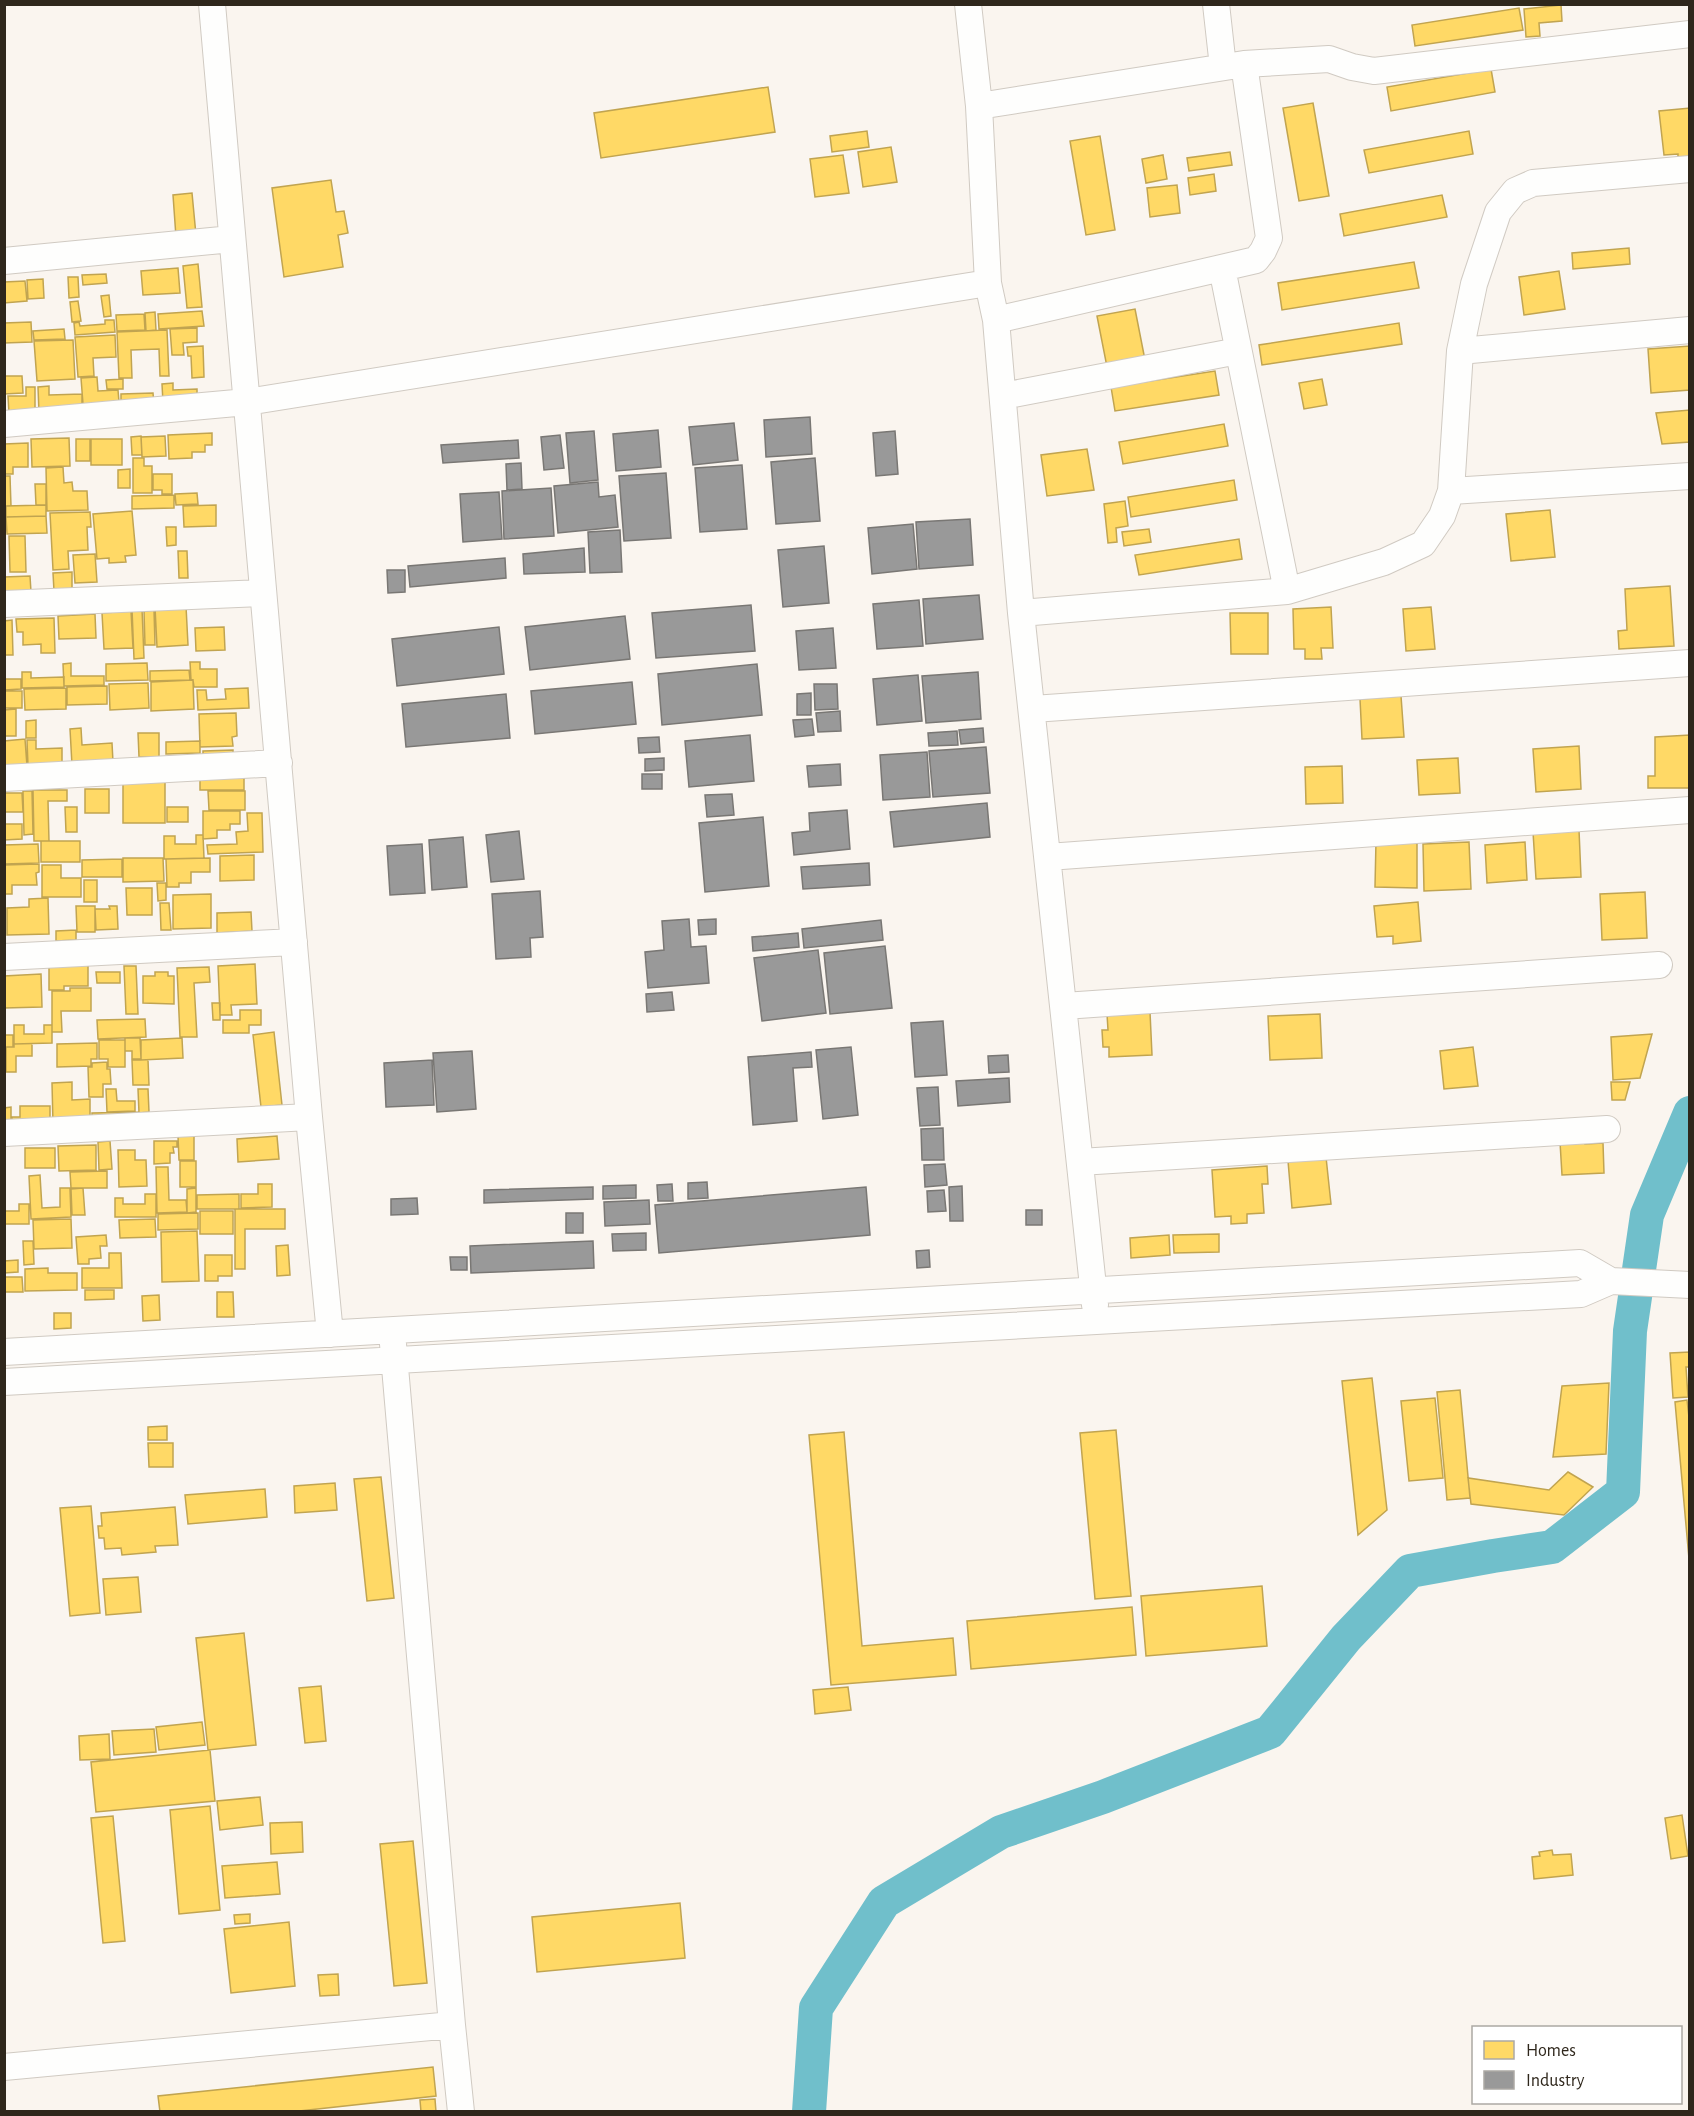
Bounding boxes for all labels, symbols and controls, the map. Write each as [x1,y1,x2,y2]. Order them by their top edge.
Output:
legend [1472,2026,1682,2104]
text: Homes [1526,2042,1576,2060]
text: Industry [1526,2072,1585,2090]

